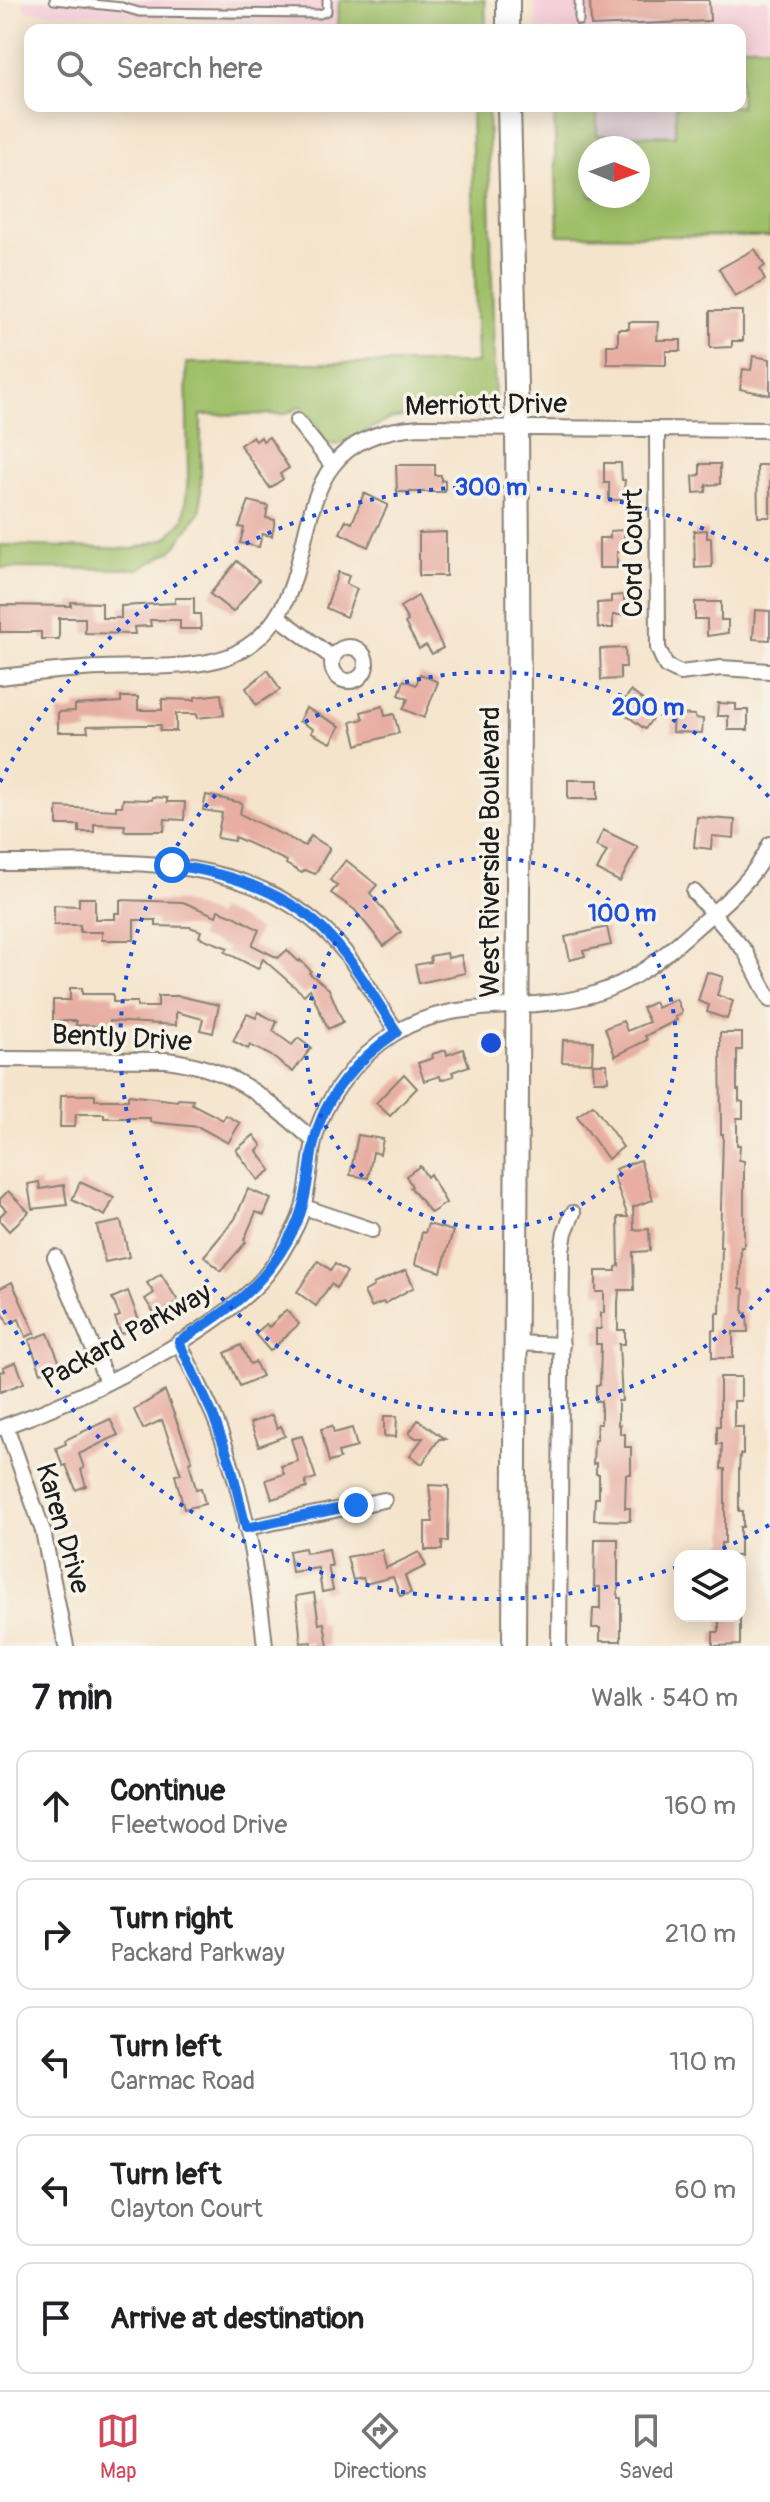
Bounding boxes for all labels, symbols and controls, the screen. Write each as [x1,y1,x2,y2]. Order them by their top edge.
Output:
search box [24,24,746,112]
icon: search [52,46,96,90]
text: Search here [116,50,263,87]
north arrow [578,136,650,208]
street label: Merriott Drive [405,387,568,424]
text: 300 m [455,473,527,502]
street label: Cord Court [616,488,651,618]
text: 200 m [612,693,684,722]
street label: West Riverside Boulevard [473,706,508,998]
route start [154,847,190,883]
text: 100 m [588,899,656,928]
street label: Bently Drive [51,1017,193,1060]
centre of rings [477,1029,505,1057]
street label: Packard Parkway [36,1275,218,1397]
street label: Karen Drive [27,1459,98,1598]
route end [338,1487,374,1523]
map controls [674,1550,746,1622]
button: layers [674,1550,746,1622]
text: 7 min [32,1677,113,1720]
text: Walk · 540 m [591,1682,738,1714]
text: Continue [110,1772,225,1809]
icon: ahead [34,1784,78,1828]
text: 160 m [664,1790,736,1822]
text: Fleetwood Drive [110,1809,287,1841]
text: Turn right [110,1900,233,1937]
icon: right [34,1912,78,1956]
text: 210 m [665,1918,736,1950]
text: Packard Parkway [110,1937,285,1969]
text: Turn left [110,2028,221,2065]
icon: left [34,2040,78,2084]
text: 110 m [669,2046,736,2078]
text: Carmac Road [110,2065,255,2097]
text: Turn left [110,2156,221,2193]
icon: left [34,2168,78,2212]
text: 60 m [674,2174,736,2206]
text: Clayton Court [110,2193,263,2225]
icon: arrive [34,2296,78,2340]
text: Arrive at destination [110,2300,364,2337]
tab: Map [96,2409,140,2485]
tab: Directions [333,2409,426,2485]
tab: Saved [619,2409,674,2485]

